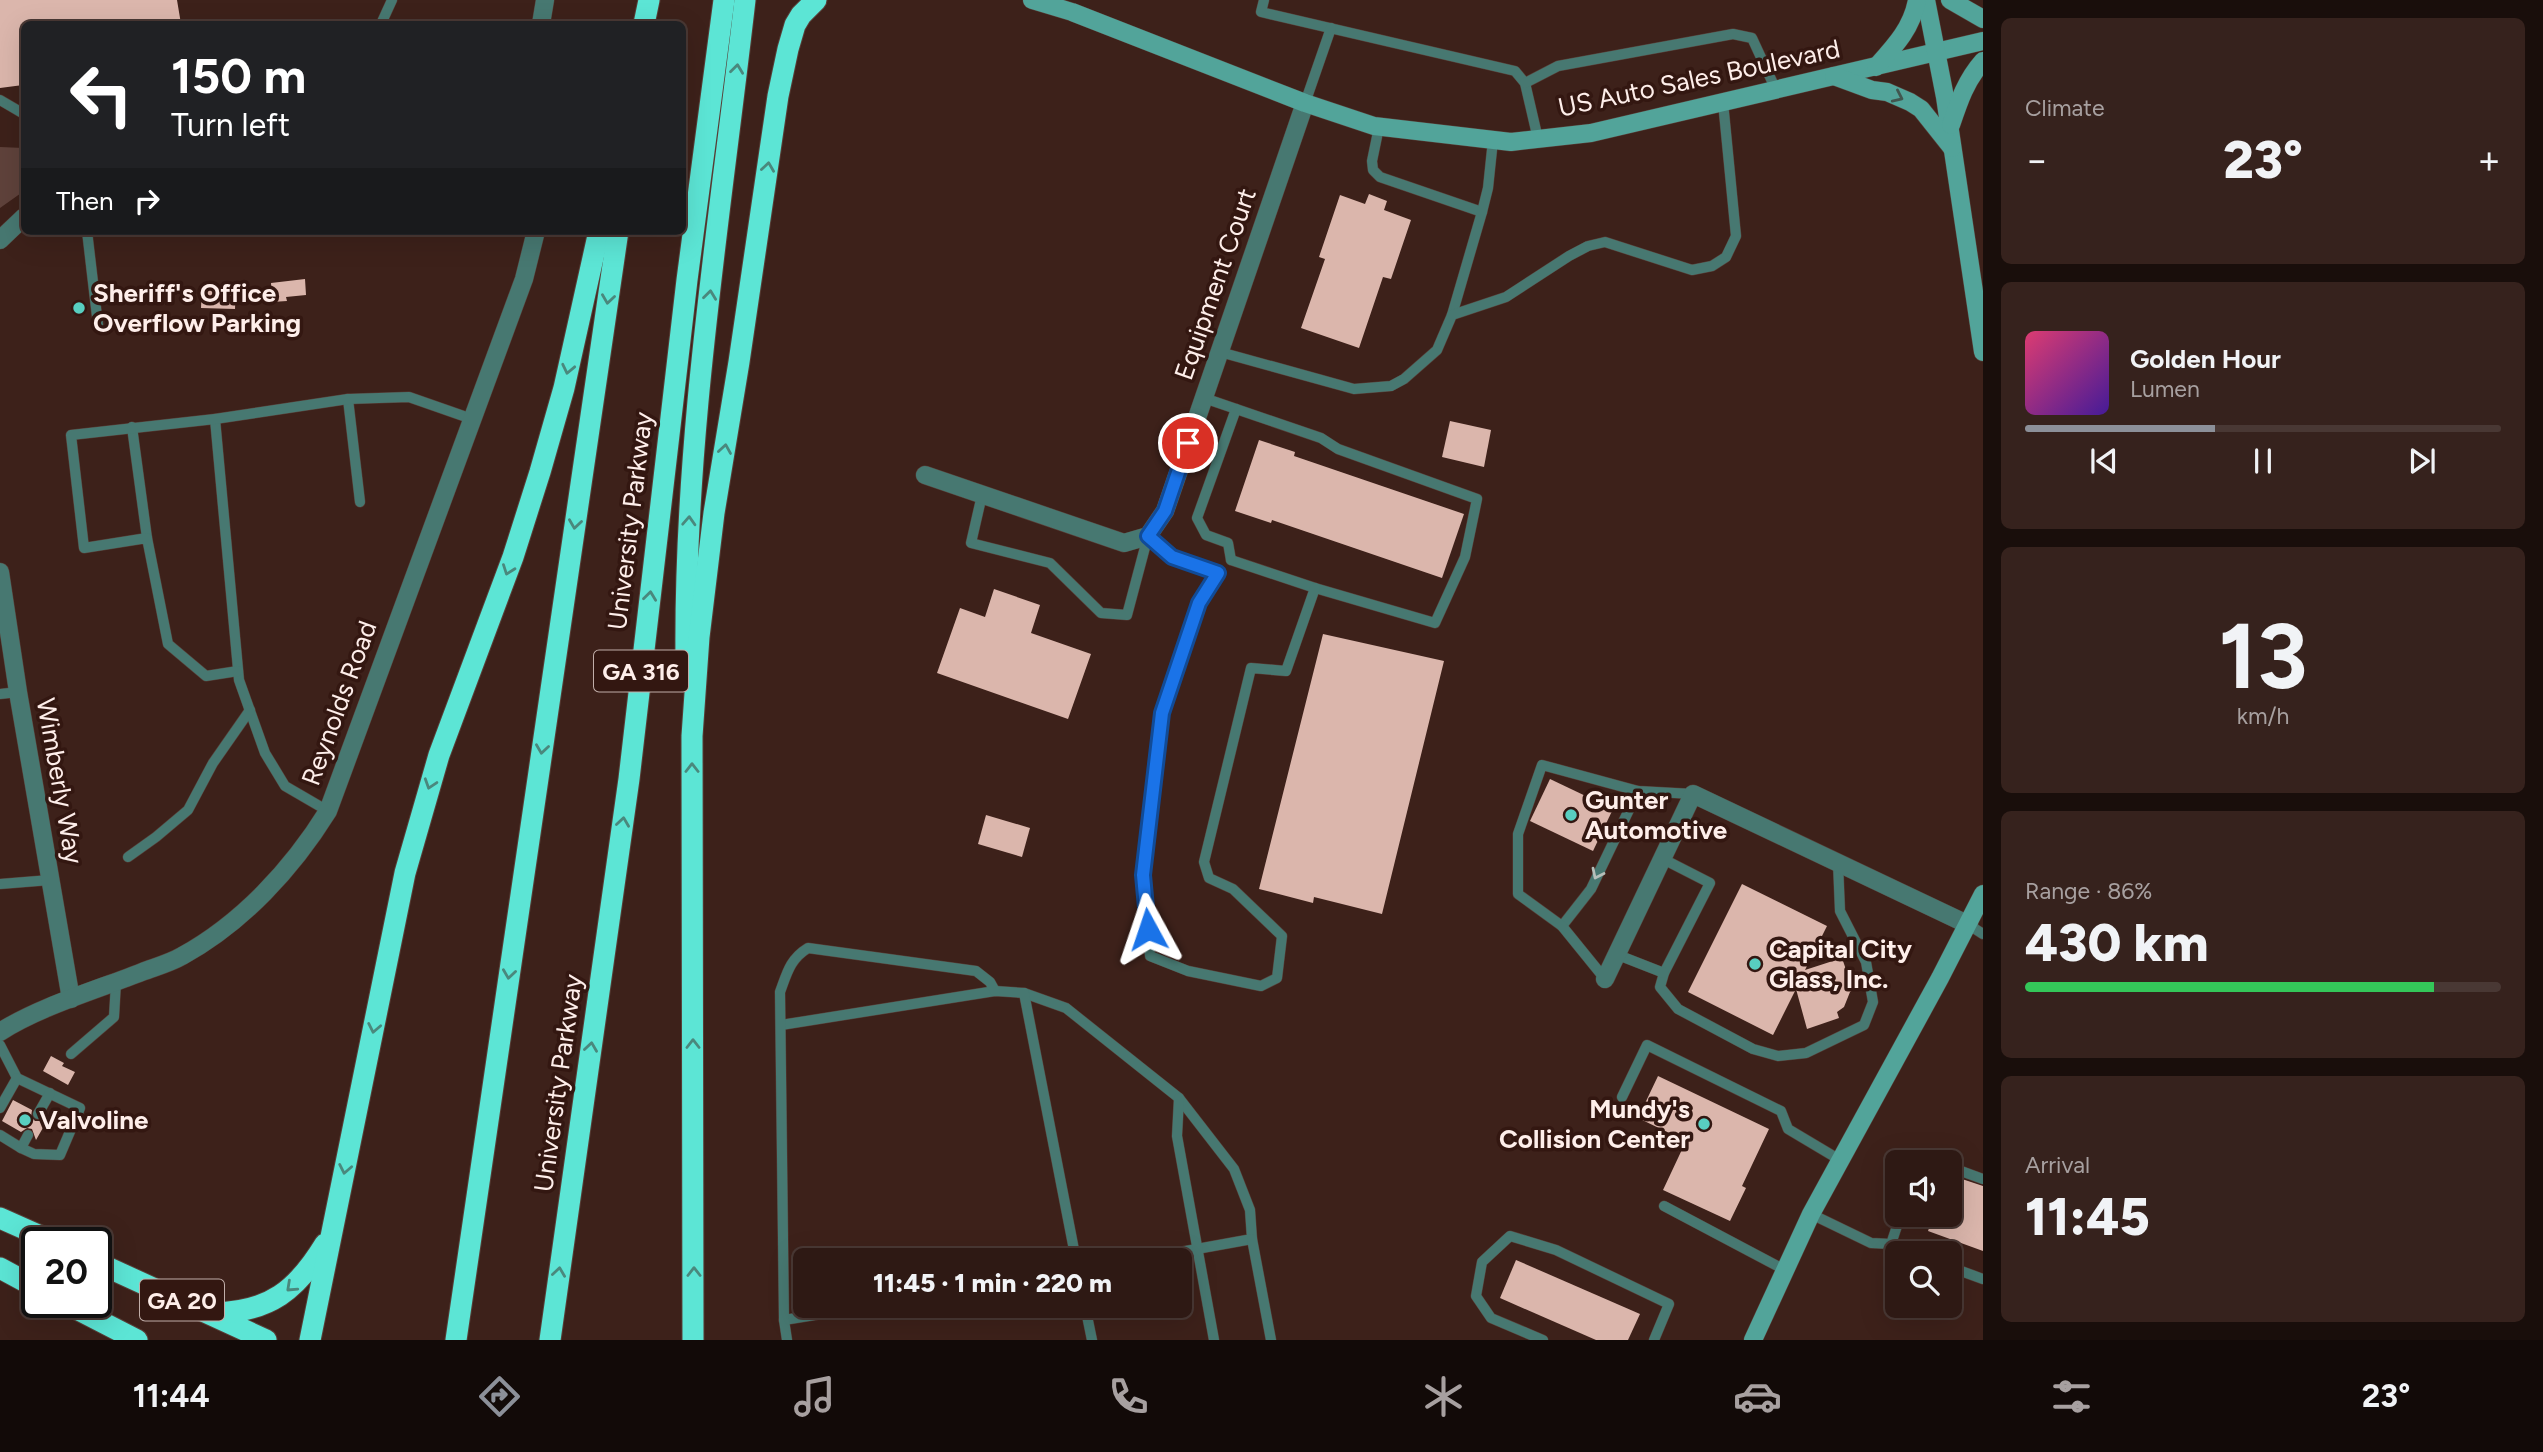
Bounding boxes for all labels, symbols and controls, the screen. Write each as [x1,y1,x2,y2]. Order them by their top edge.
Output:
street label: US Auto Sales Boulevard [1555,32,1843,124]
text: 150 m [171,46,306,105]
icon: left [56,49,147,140]
one-way arrow [729,63,744,75]
one-way arrow [1891,89,1903,103]
text: Climate [2025,94,2104,122]
text: Turn left [171,106,290,144]
text: 23° [2223,129,2303,191]
text: − [2025,137,2049,183]
text: + [2477,137,2501,183]
one-way arrow [760,162,775,173]
icon: right [128,182,166,220]
street label: Equipment Court [1167,184,1263,384]
text: Then [56,185,114,217]
place label: Sheriff's Office Overflow Parking [93,277,301,339]
one-way arrow [702,289,717,301]
one-way arrow [601,293,616,304]
marker: Sheriff's Office Overflow Parking [71,300,87,316]
text: Golden Hour [2130,343,2281,375]
one-way arrow [562,363,577,375]
text: Lumen [2130,375,2200,403]
street label: University Parkway [601,410,659,632]
pin [1158,413,1218,473]
icon: arrive [1169,424,1207,462]
icon: previous [2085,442,2123,480]
icon: pause [2244,442,2282,480]
icon: next [2403,442,2441,480]
one-way arrow [717,443,732,455]
one-way arrow [681,515,696,526]
one-way arrow [568,518,583,530]
one-way arrow [502,563,516,575]
one-way arrow [642,590,657,602]
text: 13 [2219,602,2308,711]
street label: Reynolds Road [294,616,384,790]
road number: GA 316 [594,650,688,692]
street label: Wimberly Way [30,696,90,867]
text: km/h [2237,702,2289,730]
one-way arrow [535,743,550,755]
one-way arrow [684,762,700,773]
one-way arrow [424,777,438,789]
place label: Gunter Automotive [1585,784,1727,846]
marker: Gunter Automotive [1563,807,1579,823]
one-way arrow [615,816,630,828]
one-way arrow [1592,867,1606,879]
text: Range · 86% [2025,877,2152,905]
position arrow [1111,892,1185,966]
text: 430 km [2025,912,2209,974]
place label: Capital City Glass, Inc. [1769,933,1912,995]
marker: Capital City Glass, Inc. [1747,956,1763,972]
one-way arrow [502,968,517,980]
street label: University Parkway [527,972,589,1194]
one-way arrow [367,1022,382,1034]
one-way arrow [685,1039,701,1049]
one-way arrow [583,1041,598,1053]
place label: Mundy's Collision Center [1499,1093,1690,1155]
place label: Valvoline [39,1104,149,1136]
marker: Valvoline [17,1112,33,1128]
marker: Mundy's Collision Center [1696,1116,1712,1132]
map controls [1885,1150,1962,1318]
button: sound [1885,1150,1962,1227]
text: Arrival [2025,1151,2090,1179]
one-way arrow [338,1163,353,1175]
text: 11:45 [2025,1186,2150,1248]
speed limit sign: 20 [21,1227,112,1318]
button: search [1885,1241,1962,1318]
one-way arrow [686,1266,701,1277]
one-way arrow [552,1267,567,1278]
text: 11:45 · 1 min · 220 m [873,1267,1112,1299]
one-way arrow [286,1279,299,1291]
road number: GA 20 [140,1280,224,1320]
icon: directions [475,1372,524,1421]
icon: music [790,1372,839,1421]
icon: phone [1104,1372,1153,1421]
icon: climate [1419,1372,1468,1421]
icon: car [1733,1372,1782,1421]
icon: filters [2047,1372,2096,1421]
text: 11:44 [133,1377,210,1415]
text: 23° [2362,1377,2410,1415]

